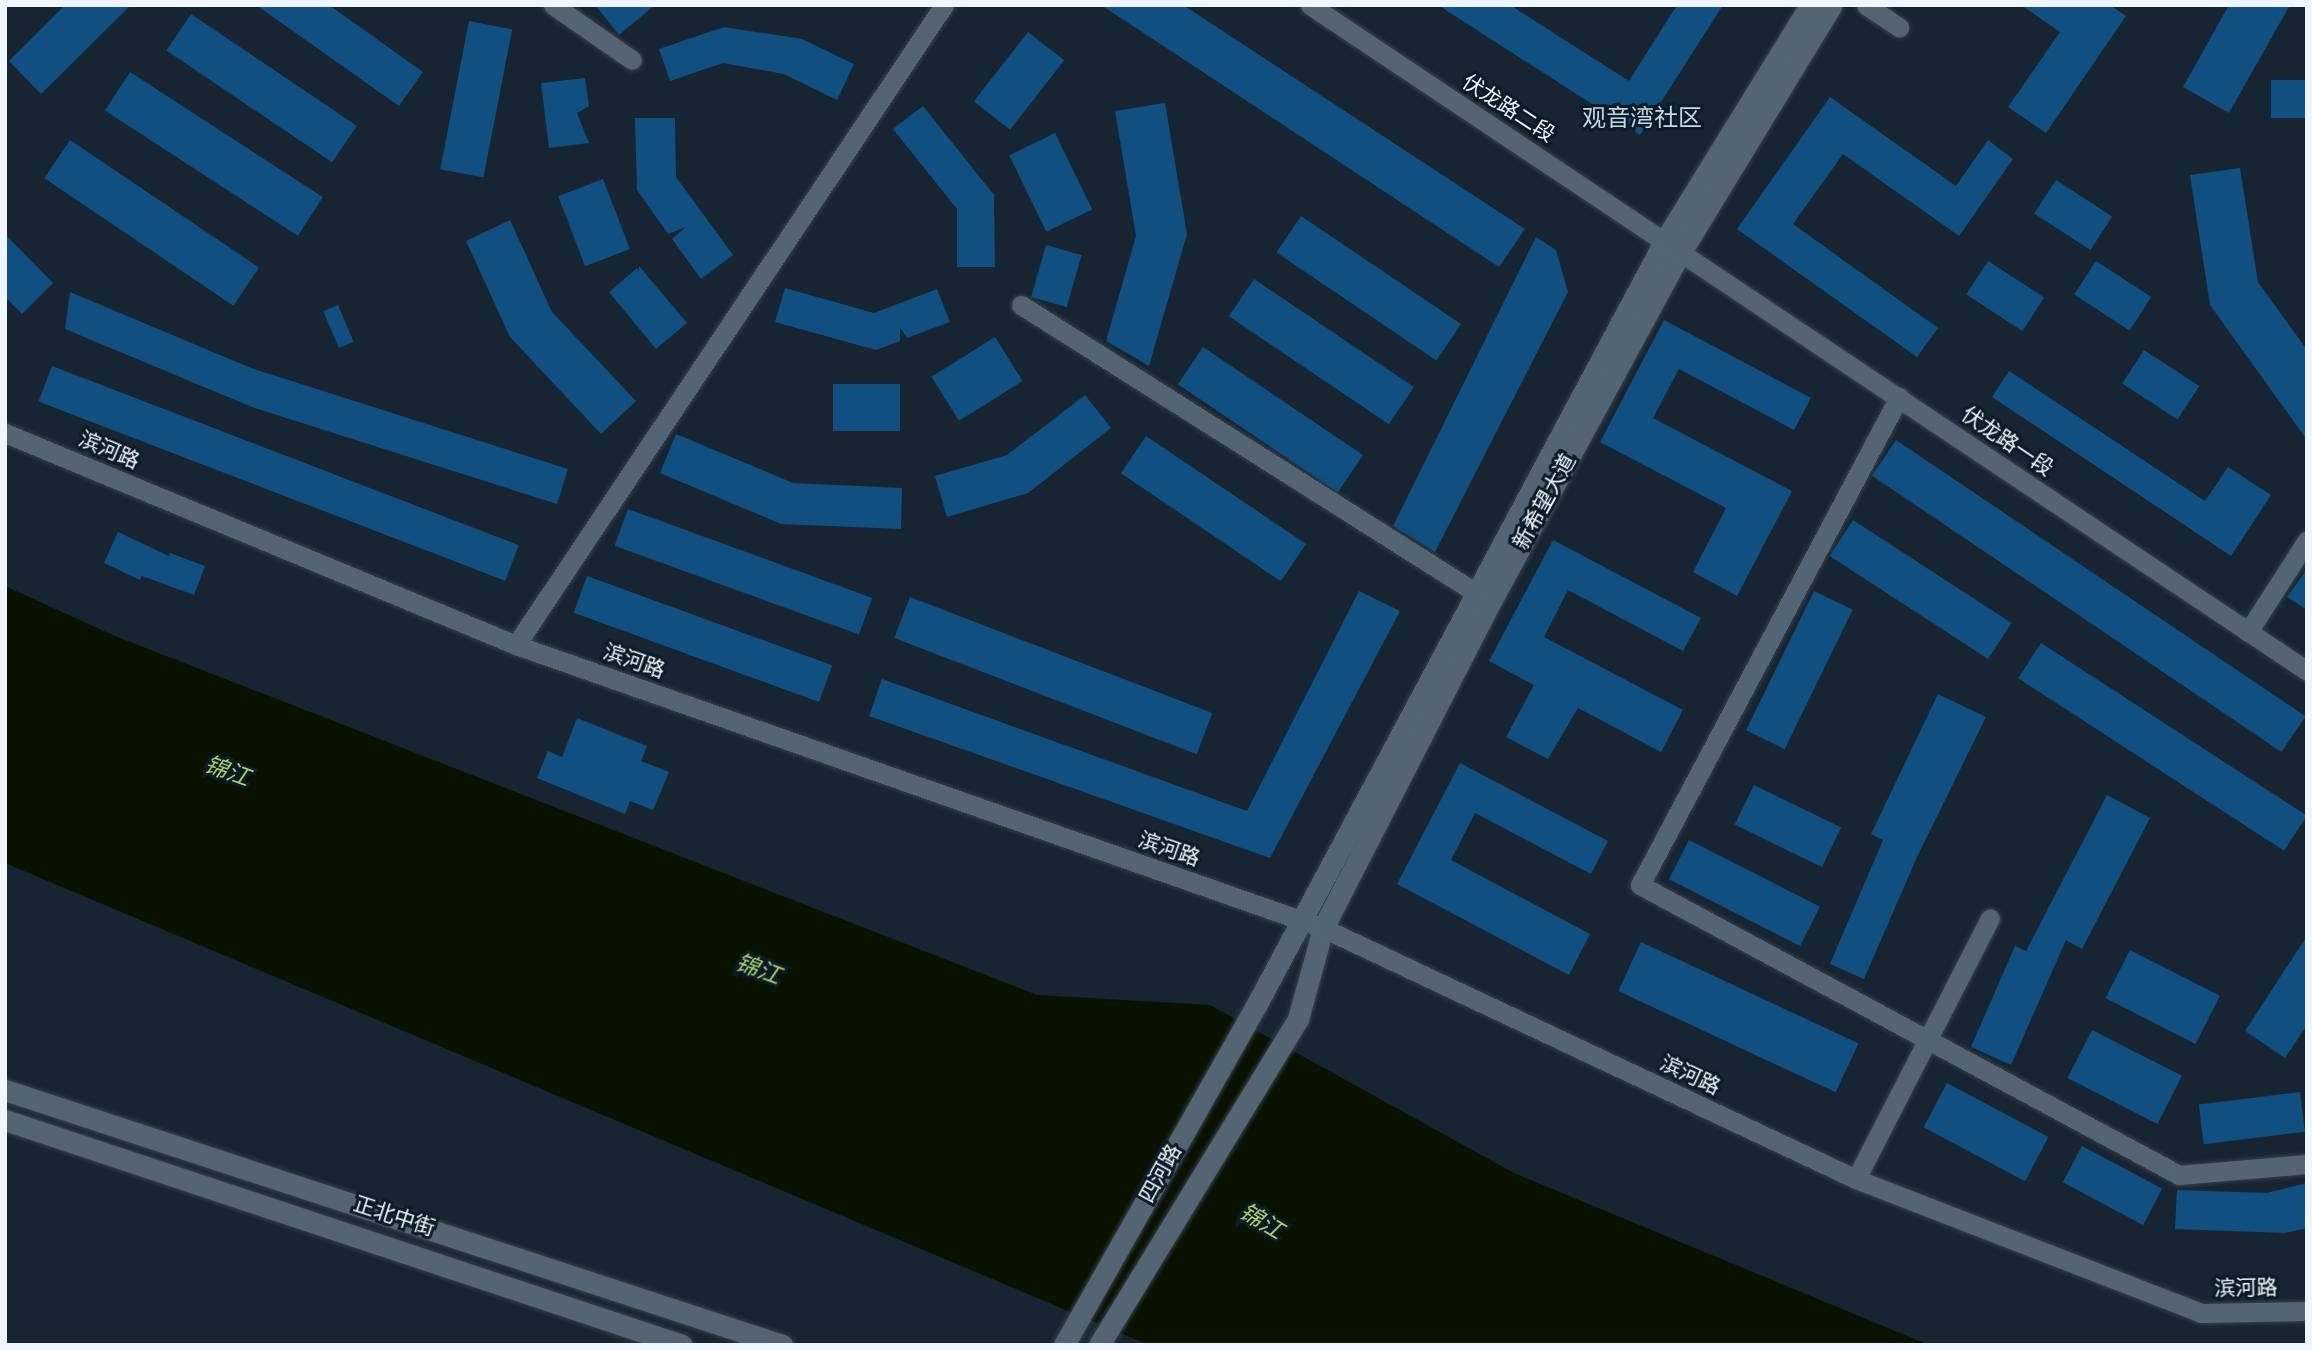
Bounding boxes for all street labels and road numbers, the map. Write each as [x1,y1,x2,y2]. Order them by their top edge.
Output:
street label: 伏龙路二段 [1457,70,1559,148]
street label: 伏龙路一段 [1956,402,2058,482]
street label: 滨河路 [75,427,143,475]
street label: 新希望大道 [1509,450,1581,554]
street label: 滨河路 [600,640,668,684]
street label: 滨河路 [1135,828,1203,872]
street label: 滨河路 [1656,1051,1724,1101]
street label: 四河路 [1135,1140,1187,1208]
street label: 正北中街 [350,1192,438,1242]
street label: 滨河路 [2214,1276,2278,1302]

